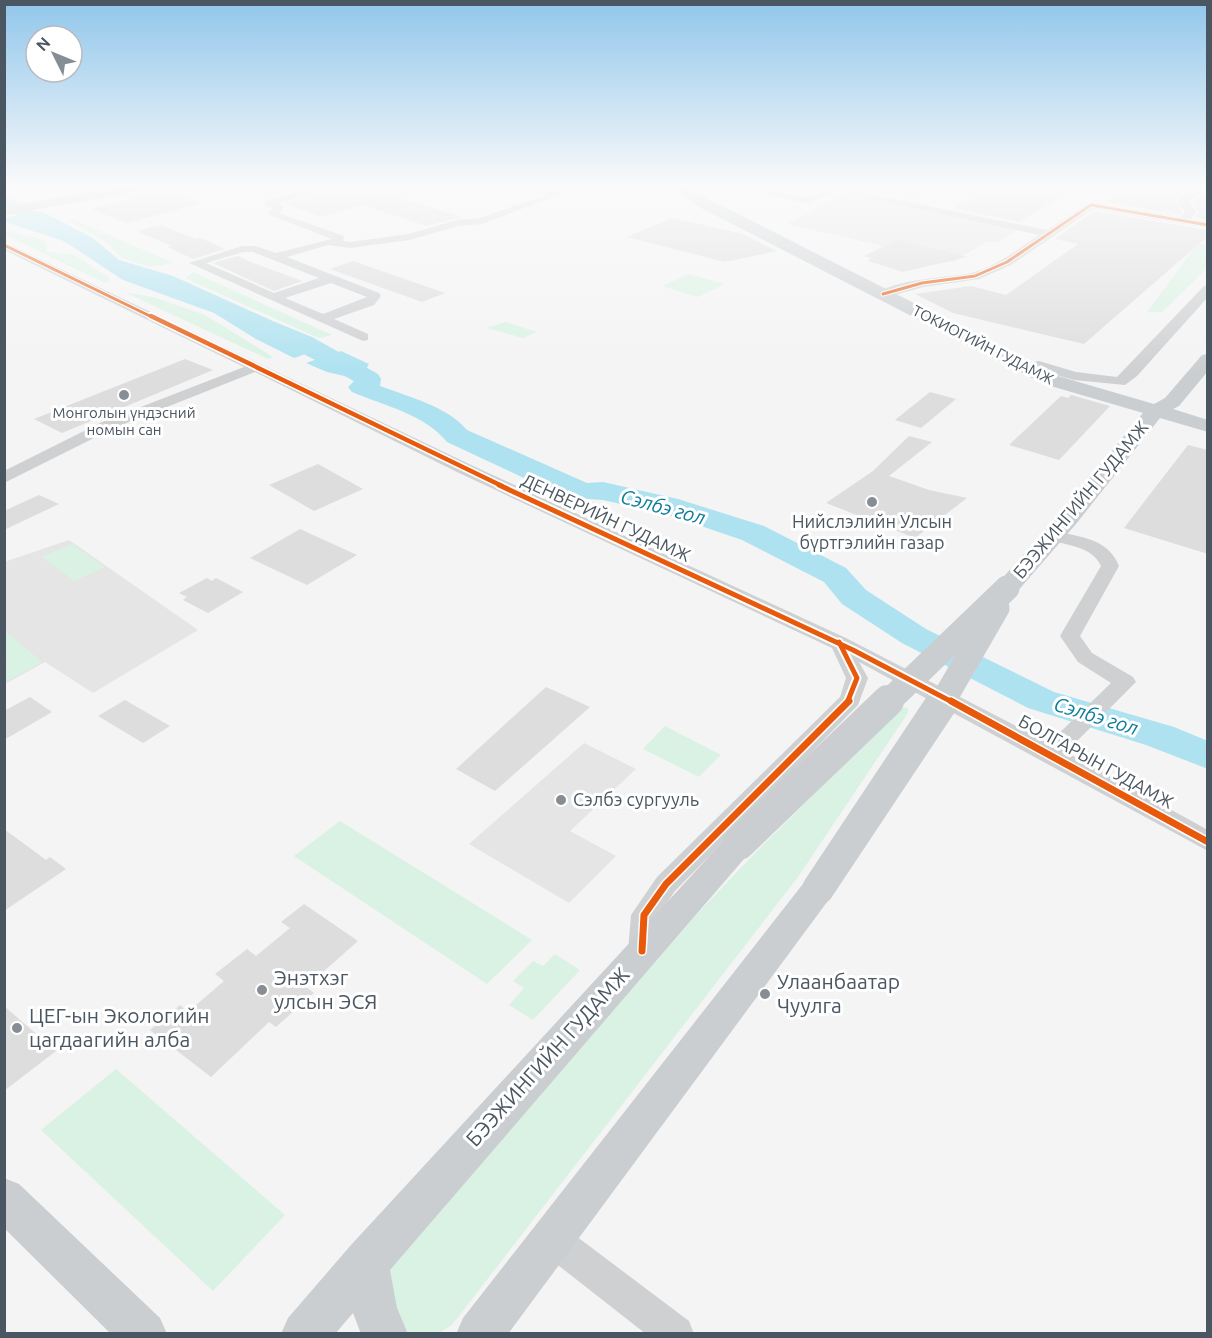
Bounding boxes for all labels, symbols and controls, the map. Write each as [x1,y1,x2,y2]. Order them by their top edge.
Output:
north arrow [24,24,84,84]
text: N [32,33,54,54]
street label: ТОКИОГИЙН ГУДАМЖ [910,302,1057,388]
marker: Монголын үндэсний номын сан [117,388,131,402]
place label: Монголын үндэсний номын сан [52,404,196,438]
street label: БЭЭЖИНГИЙН ГУДАМЖ [1009,416,1152,582]
street label: ДЕНВЕРИЙН ГУДАМЖ [519,469,695,565]
water label: Сэлбэ гол [618,484,708,529]
marker: Нийслэлийн Улсын бүртгэлийн газар [865,495,879,509]
place label: Нийслэлийн Улсын бүртгэлийн газар [792,511,952,552]
water label: Сэлбэ гол [1051,692,1141,739]
street label: БОЛГАРЫН ГУДАМЖ [1016,710,1178,812]
place label: Сэлбэ сургууль [573,789,699,809]
marker: Сэлбэ сургууль [554,793,568,807]
street label: БЭЭЖИНГИЙН ГУДАМЖ [461,962,634,1151]
place label: Энэтхэг улсын ЭСЯ [274,965,377,1013]
place label: Улаанбаатар Чуулга [777,969,900,1017]
marker: Энэтхэг улсын ЭСЯ [255,983,269,997]
marker: Улаанбаатар Чуулга [758,987,772,1001]
place label: ЦЕГ-ын Экологийн цагдаагийн алба [29,1003,210,1051]
marker: ЦЕГ-ын Экологийн цагдаагийн алба [10,1021,24,1035]

